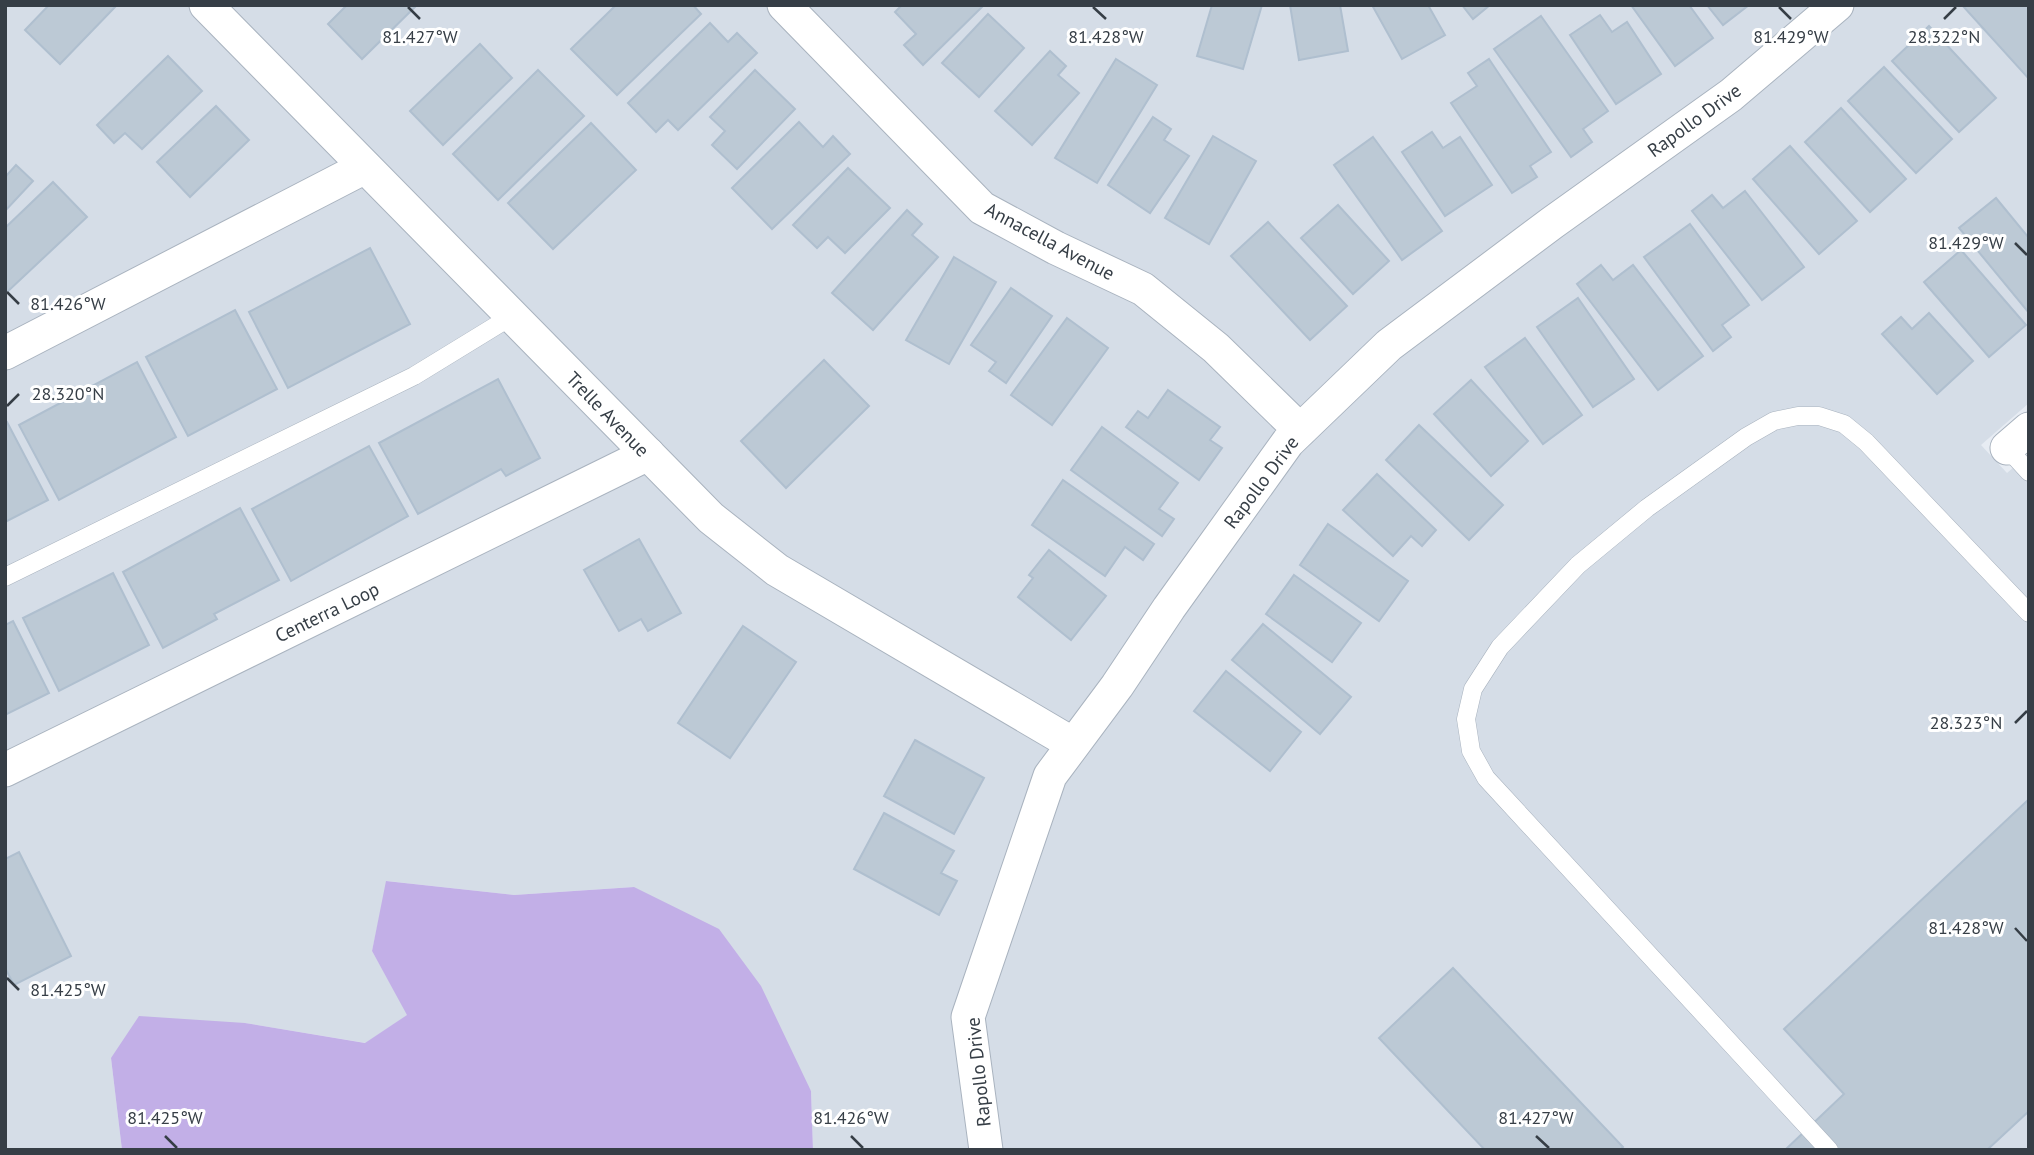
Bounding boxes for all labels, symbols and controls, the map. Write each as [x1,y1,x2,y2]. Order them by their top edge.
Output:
text: 81.427°W [382,25,458,48]
text: 81.428°W [1068,25,1144,48]
text: 81.429°W [1753,25,1829,48]
text: 28.322°N [1908,25,1980,48]
street label: Rapollo Drive [1642,78,1746,162]
street label: Annacella Avenue [981,197,1119,285]
text: 81.429°W [1928,231,2004,254]
text: 81.426°W [30,292,106,315]
street label: Trelle Avenue [561,366,655,462]
text: 28.320°N [32,382,104,405]
street label: Rapollo Drive [1218,431,1304,533]
street label: Centerra Loop [271,576,383,648]
text: 28.323°N [1930,711,2002,734]
text: 81.428°W [1928,916,2004,939]
text: 81.425°W [30,978,106,1001]
street label: Rapollo Drive [960,1016,996,1128]
text: 81.425°W [127,1106,203,1129]
text: 81.426°W [813,1106,889,1129]
text: 81.427°W [1498,1106,1574,1129]

